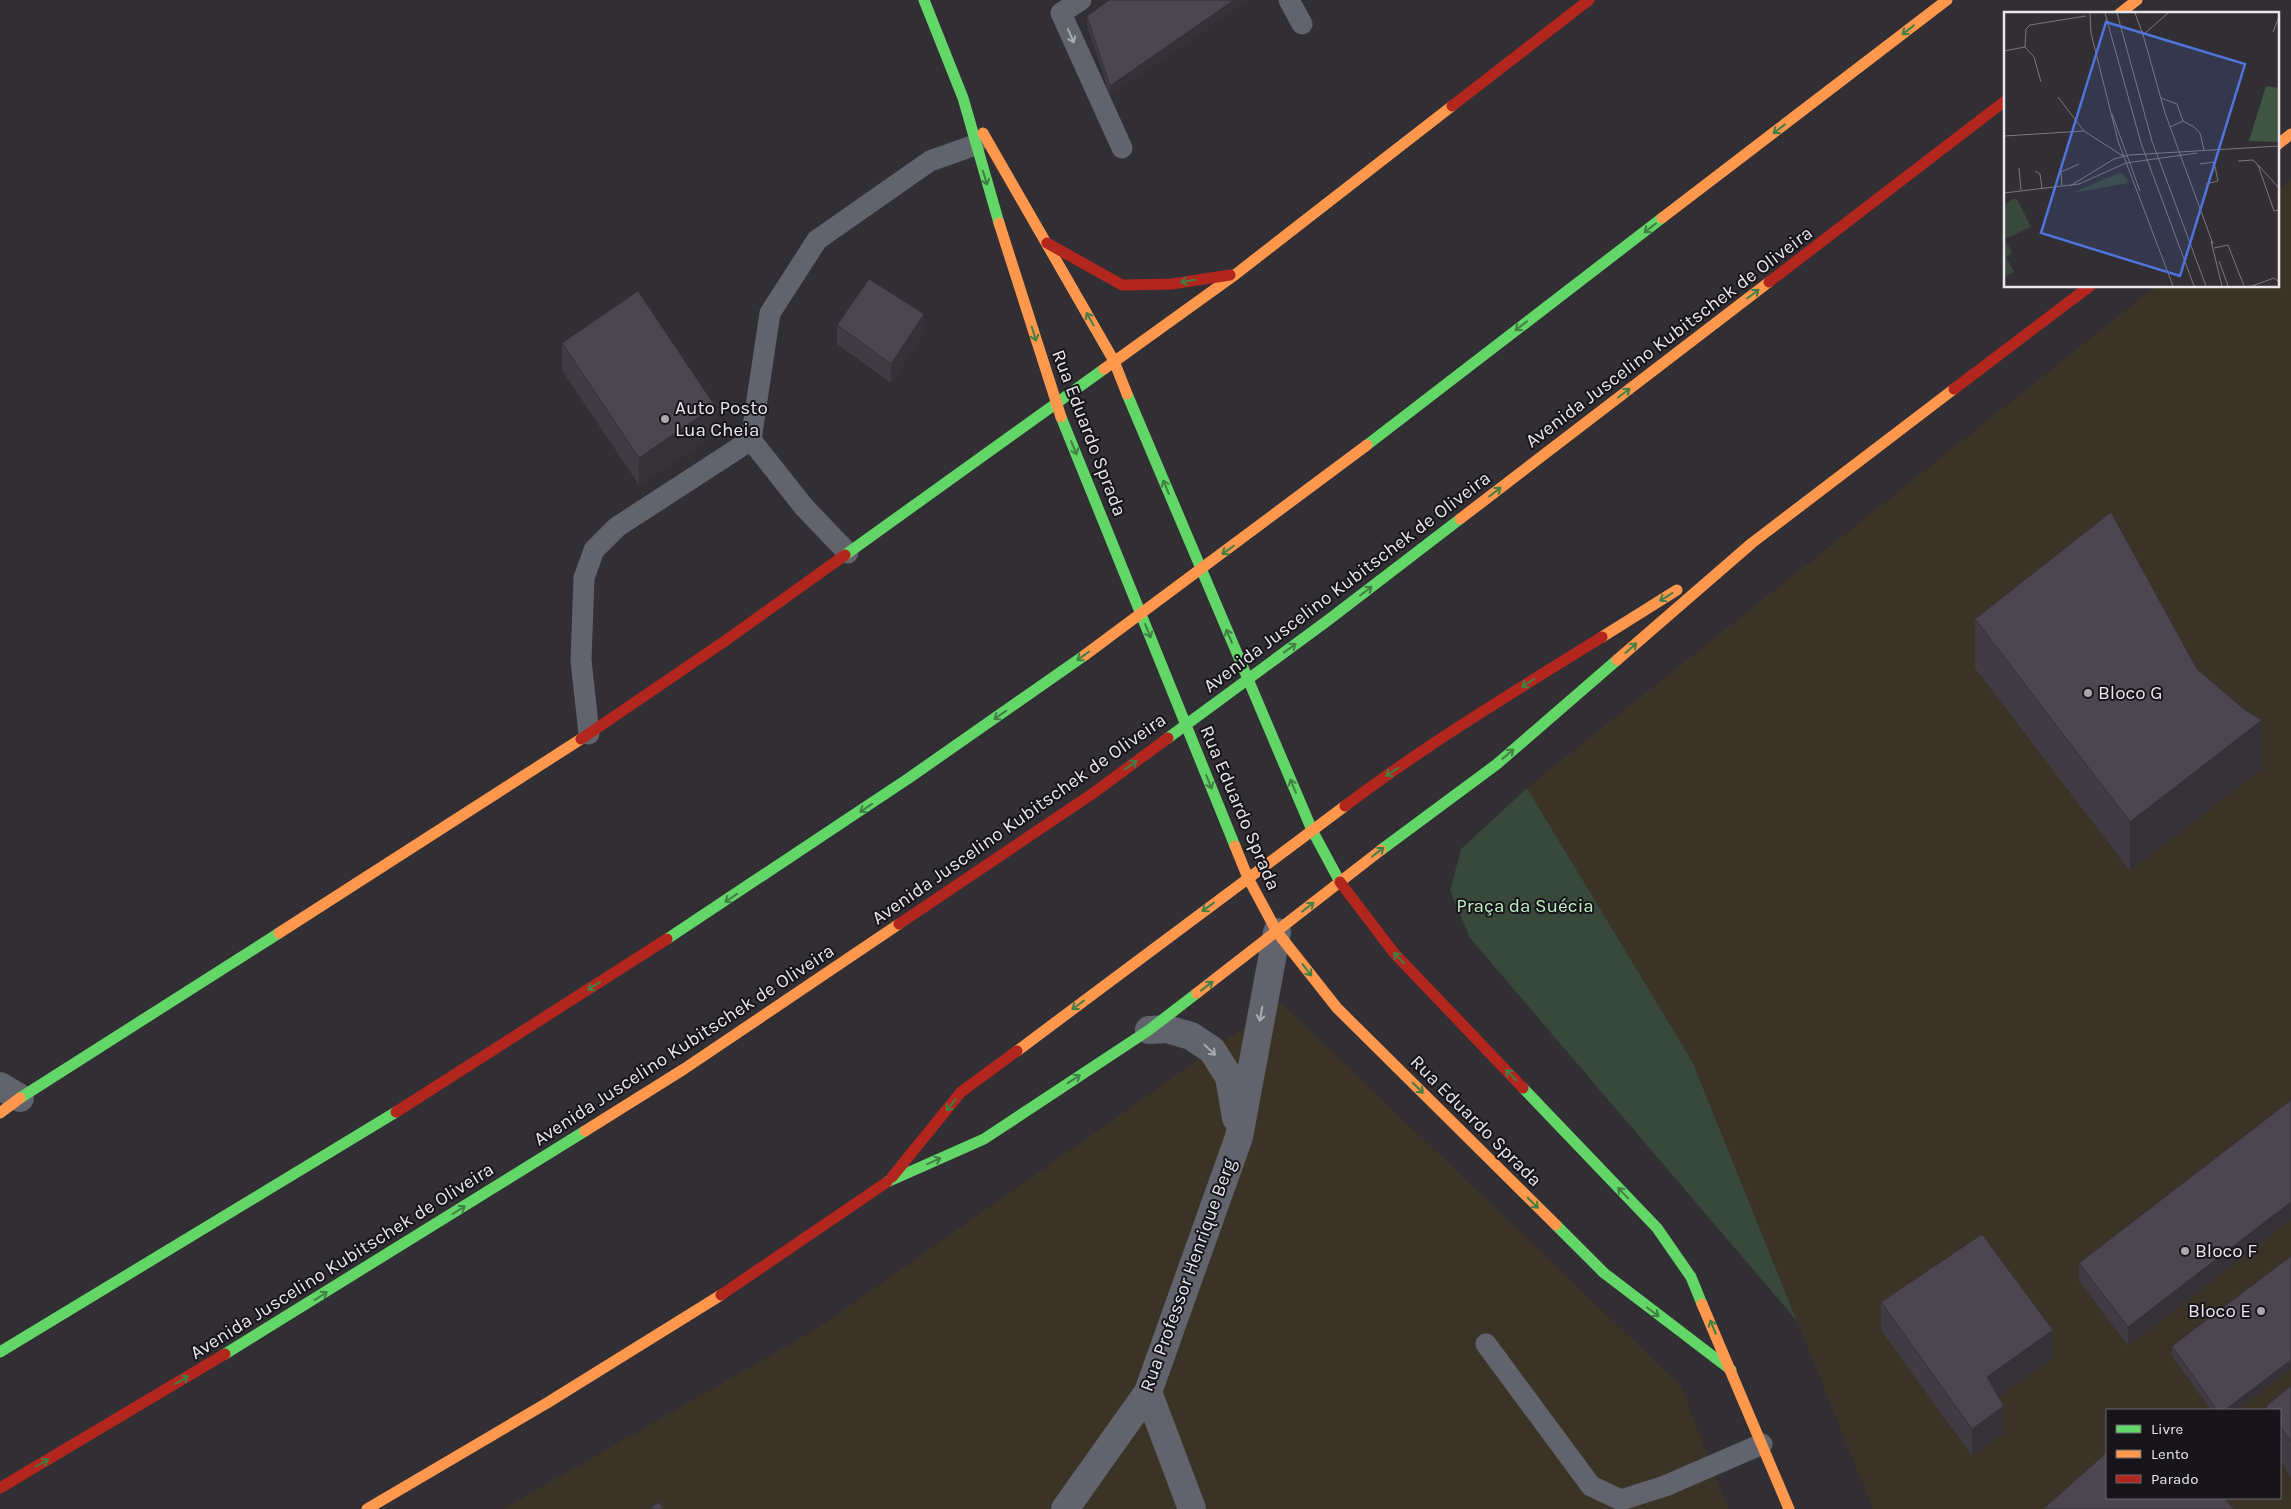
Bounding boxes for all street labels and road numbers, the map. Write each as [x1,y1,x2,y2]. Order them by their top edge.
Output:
street label: Avenida Juscelino Kubitschek de Oliveira [1521,222,1817,452]
street label: Rua Eduardo Sprada [1047,347,1131,519]
street label: Avenida Juscelino Kubitschek de Oliveira [1199,467,1495,697]
street label: Avenida Juscelino Kubitschek de Oliveira [868,709,1170,929]
street label: Rua Eduardo Sprada [1195,722,1285,894]
street label: Avenida Juscelino Kubitschek de Oliveira [530,939,838,1151]
street label: Rua Eduardo Sprada [1406,1051,1546,1191]
street label: Rua Professor Henrique Berg [1136,1155,1241,1394]
street label: Avenida Juscelino Kubitschek de Oliveira [186,1158,498,1364]

